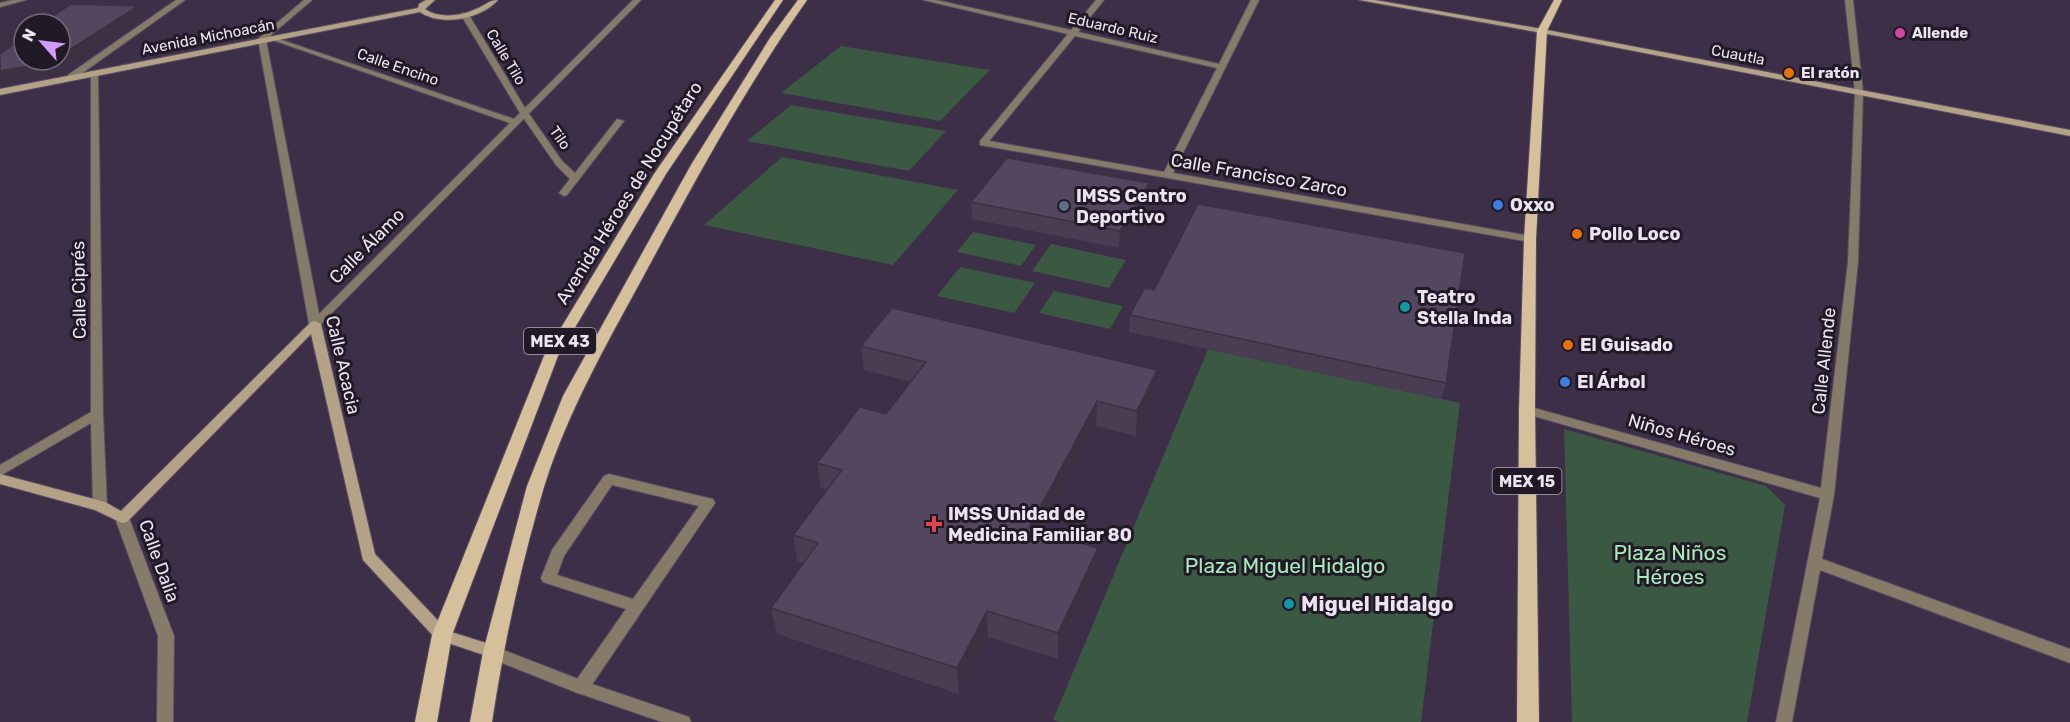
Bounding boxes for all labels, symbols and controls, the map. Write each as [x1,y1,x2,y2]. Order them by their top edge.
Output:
street label: Eduardo Ruiz [1066,9,1160,47]
north arrow [12,12,72,72]
street label: Avenida Michoacán [140,15,276,59]
place label: Allende [1912,24,1968,42]
text: N [18,26,40,45]
street label: Calle Tilo [482,26,530,88]
marker: Allende [1893,26,1907,40]
street label: Cuautla [1710,41,1766,69]
street label: Calle Encino [355,45,441,89]
place label: El ratón [1801,64,1859,82]
marker: El ratón [1782,66,1796,80]
street label: Avenida Héroes de Nocupétaro [551,77,707,309]
street label: Tilo [546,123,574,153]
street label: Calle Francisco Zarco [1169,149,1349,201]
place label: IMSS Centro Deportivo [1076,185,1187,228]
place label: Oxxo [1510,194,1555,216]
marker: Oxxo [1491,198,1505,212]
marker: IMSS Centro Deportivo [1057,199,1071,213]
street label: Calle Álamo [325,204,409,288]
place label: Pollo Loco [1589,223,1680,245]
marker: Pollo Loco [1570,227,1584,241]
street label: Calle Ciprés [67,241,91,339]
place label: Teatro Stella Inda [1417,286,1512,329]
marker: Teatro Stella Inda [1398,300,1412,314]
street label: Calle Allende [1807,307,1841,415]
street label: Calle Acacia [321,313,365,417]
road number: MEX 43 [524,328,596,354]
place label: El Guisado [1580,334,1673,356]
marker: El Guisado [1561,338,1575,352]
place label: El Árbol [1577,371,1646,393]
marker: El Árbol [1558,375,1572,389]
street label: Niños Héroes [1626,409,1738,461]
road number: MEX 15 [1492,468,1562,494]
place label: IMSS Unidad de Medicina Familiar 80 [948,503,1132,546]
marker: IMSS Unidad de Medicina Familiar 80 [925,515,943,533]
street label: Calle Dalia [134,517,184,605]
park label: Plaza Niños Héroes [1614,540,1726,589]
park label: Plaza Miguel Hidalgo [1185,553,1385,578]
place label: Miguel Hidalgo [1301,591,1454,616]
marker: Miguel Hidalgo [1282,597,1296,611]

